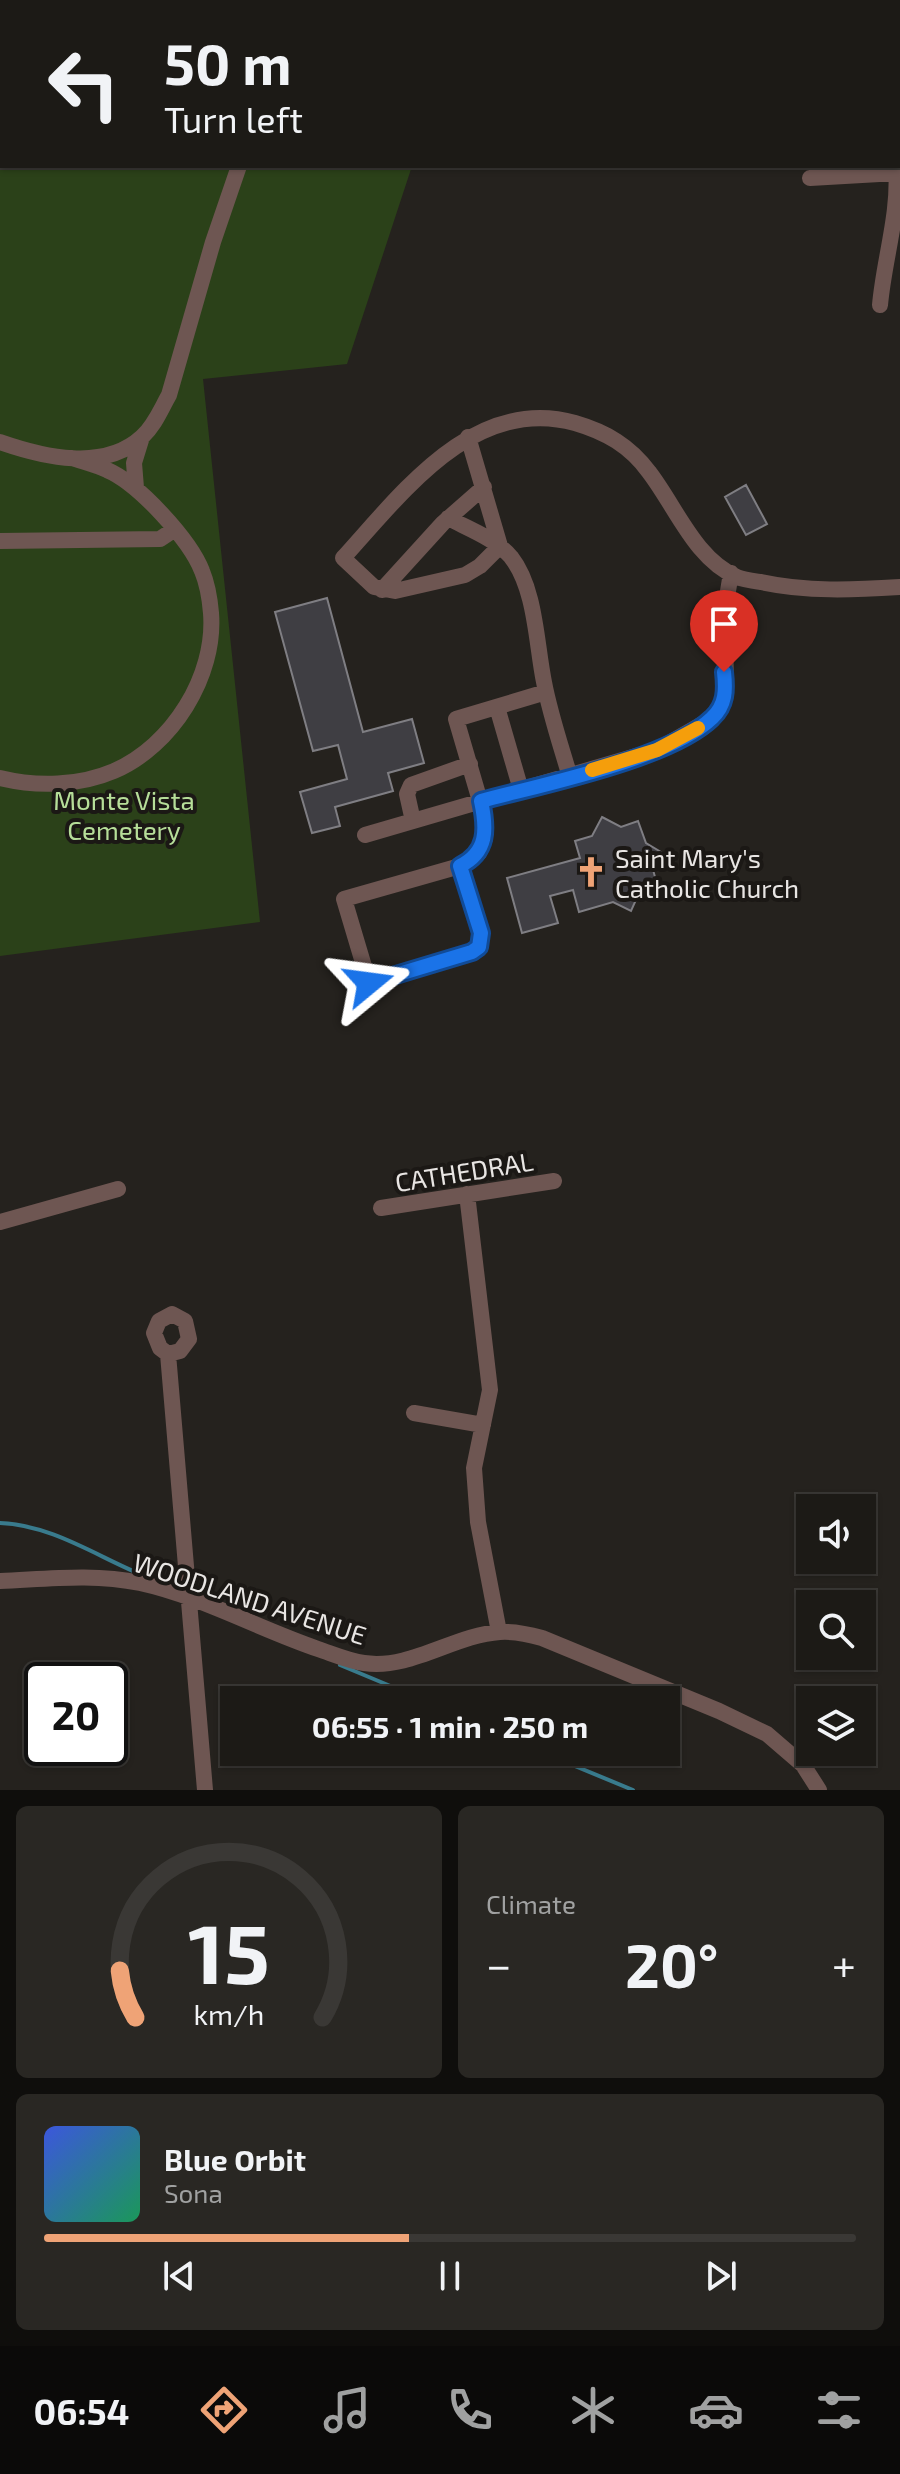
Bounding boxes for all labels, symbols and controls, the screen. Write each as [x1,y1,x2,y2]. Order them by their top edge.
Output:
text: 50 m [164,29,292,96]
icon: left [32,32,136,136]
text: Turn left [164,97,303,140]
pin [690,590,758,672]
icon: arrive [702,602,746,646]
park label: Monte Vista Cemetery [53,784,195,845]
place label: Saint Mary's Catholic Church [615,842,799,903]
church icon: Saint Mary's Catholic Church [574,855,608,889]
position arrow [327,941,411,1025]
street label: CATHEDRAL [393,1145,535,1197]
map controls [796,1494,876,1766]
button: sound [796,1494,876,1574]
street label: WOODLAND AVENUE [130,1546,370,1650]
button: search [796,1590,876,1670]
speed limit sign: 20 [24,1662,128,1766]
button: layers [796,1686,876,1766]
text: 06:55 · 1 min · 250 m [312,1708,588,1744]
text: Climate [486,1888,576,1919]
text: 15 [188,1901,270,2001]
text: 20° [625,1928,718,2000]
text: − [486,1937,512,1990]
text: + [832,1937,856,1990]
text: km/h [194,1996,264,2031]
text: Blue Orbit [164,2141,306,2177]
text: Sona [164,2177,223,2208]
icon: previous [157,2254,201,2298]
icon: pause [428,2254,472,2298]
icon: next [699,2254,743,2298]
icon: directions [196,2382,252,2438]
icon: music [319,2382,375,2438]
icon: phone [442,2382,498,2438]
icon: climate [565,2382,621,2438]
icon: car [688,2382,744,2438]
icon: filters [811,2382,867,2438]
text: 06:54 [33,2389,129,2432]

